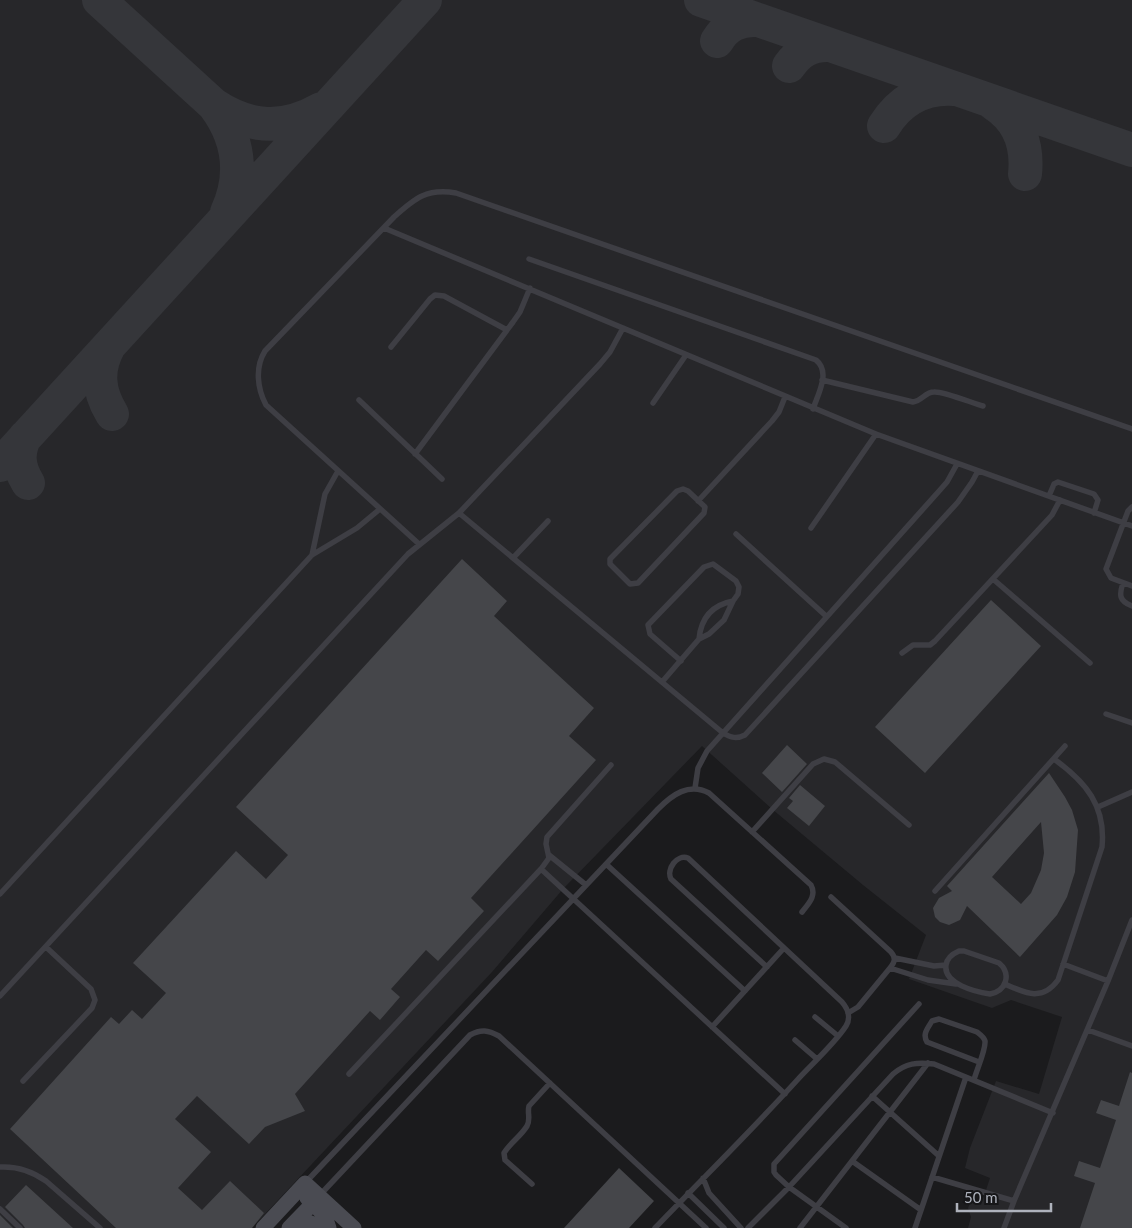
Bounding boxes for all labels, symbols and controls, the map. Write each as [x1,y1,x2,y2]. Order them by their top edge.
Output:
scale bar [957,1180,1051,1212]
text: 50 m [964,1188,998,1206]

